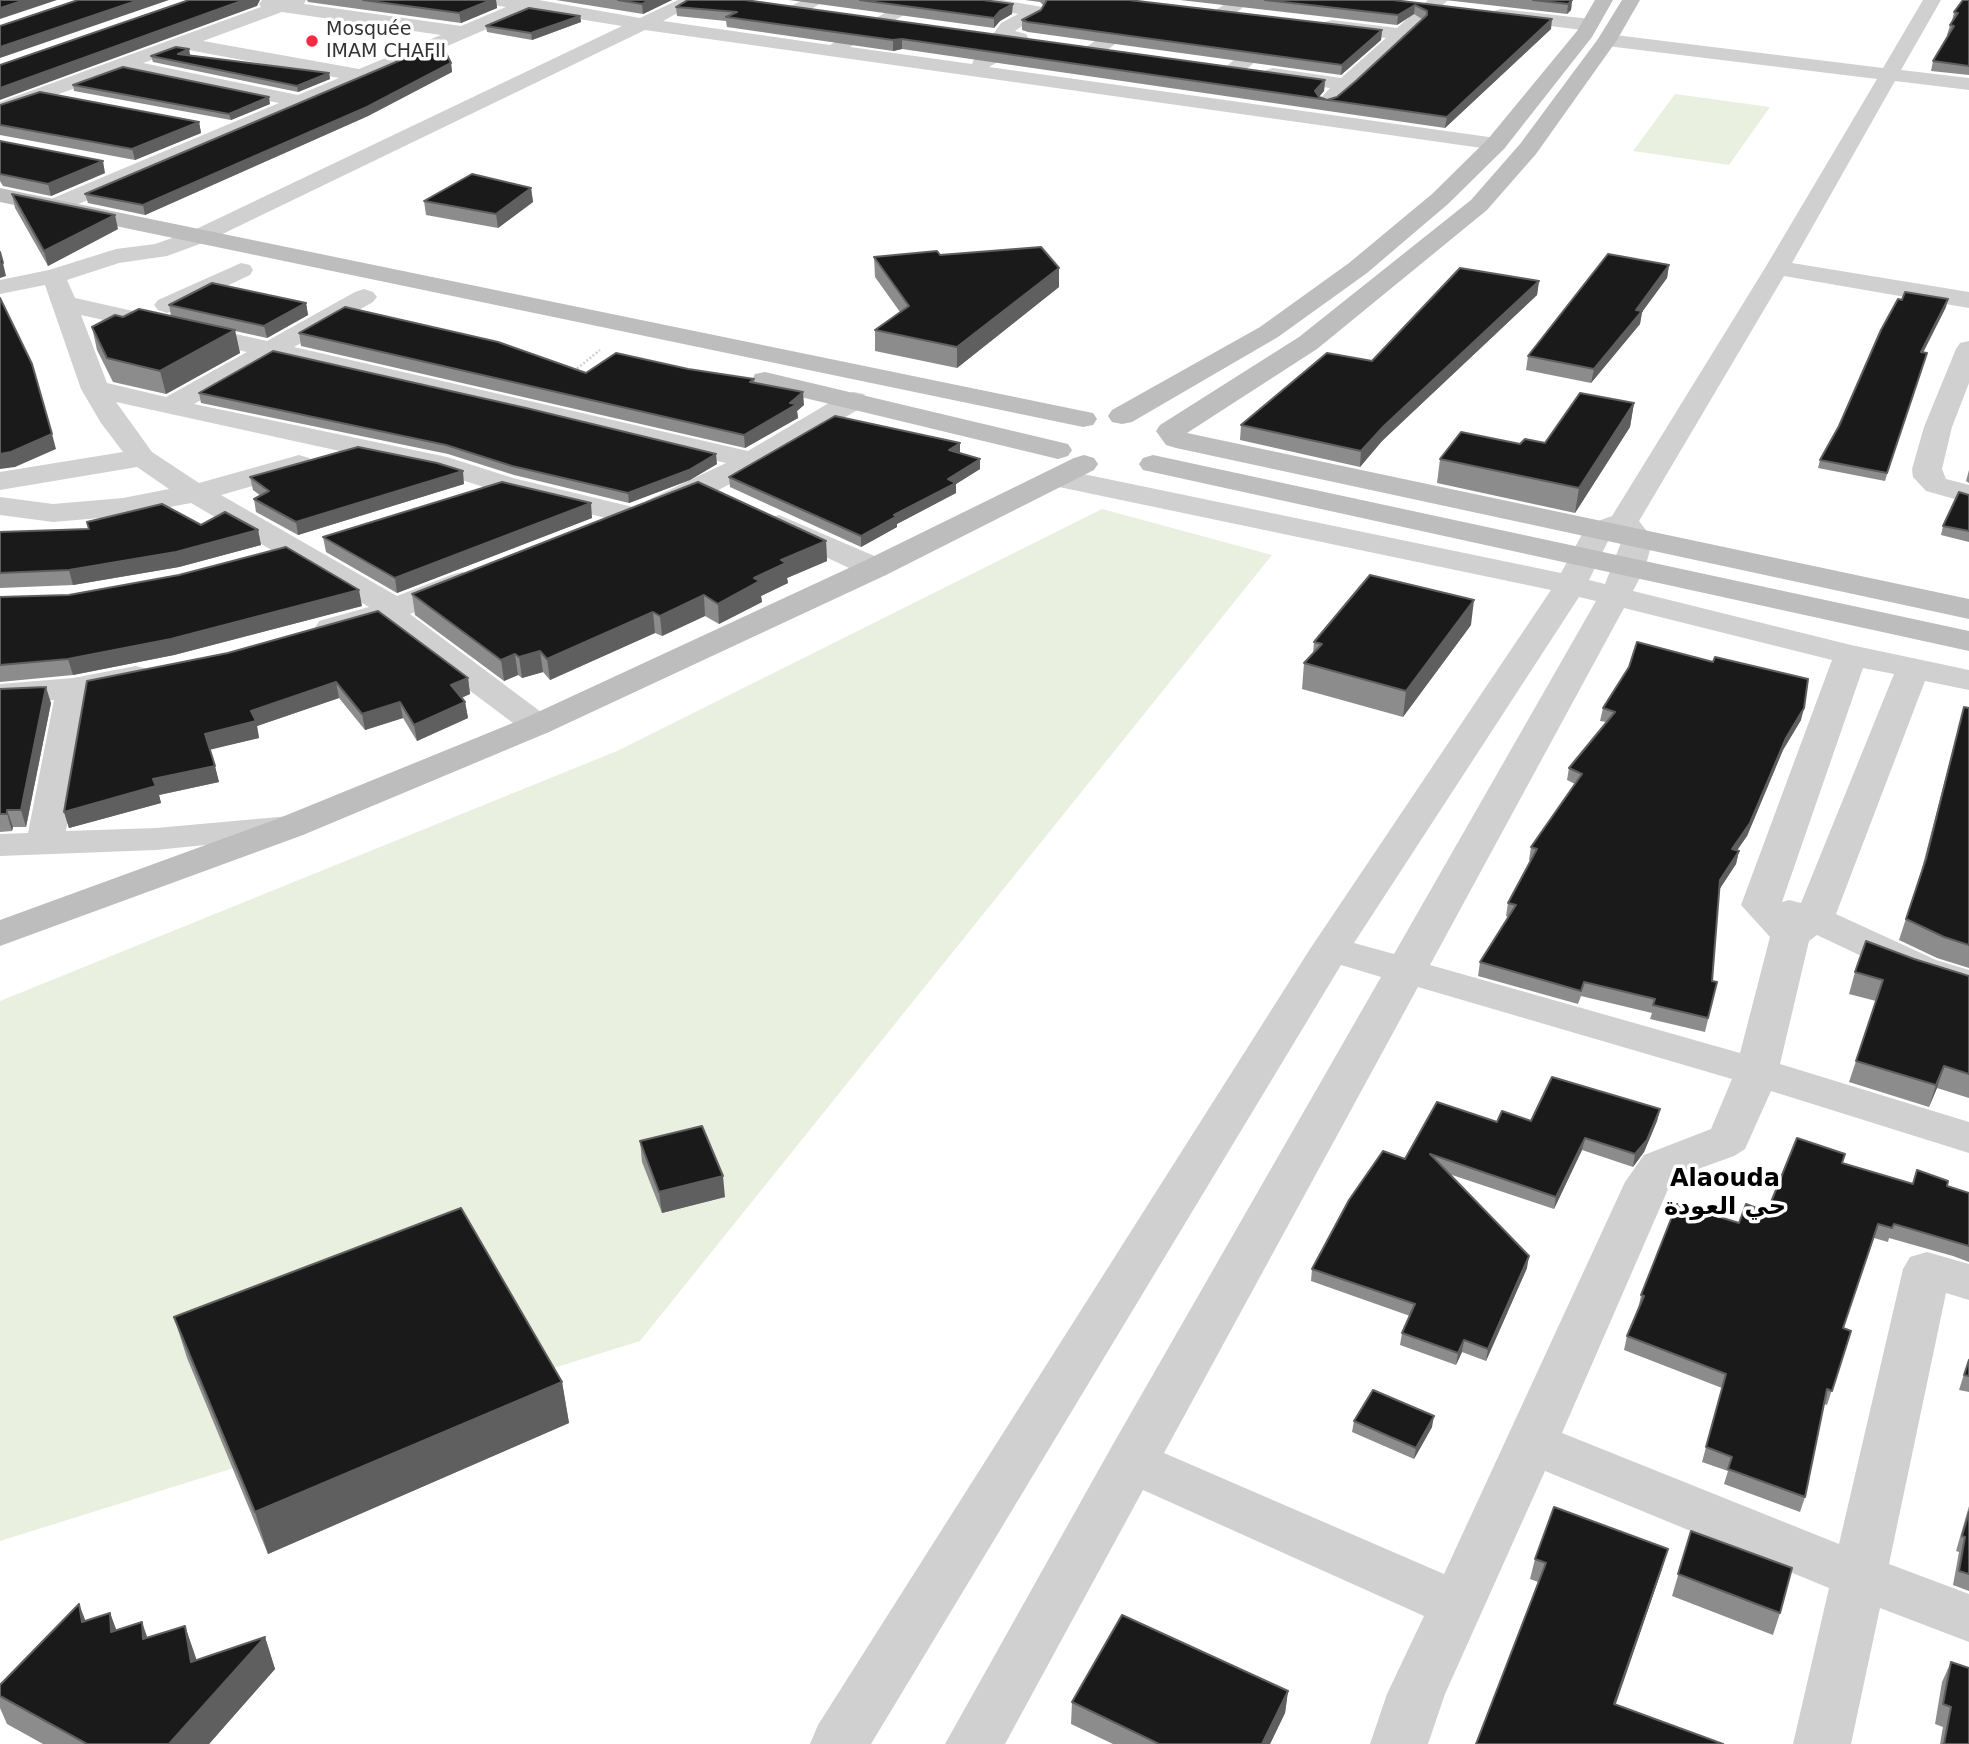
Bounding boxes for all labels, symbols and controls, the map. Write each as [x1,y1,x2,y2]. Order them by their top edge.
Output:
place label: Mosquée IMAM CHAFII [326,19,446,63]
marker: Mosquée IMAM CHAFII [304,33,320,49]
district label: Alaouda حي العودة [1664,1166,1786,1222]

